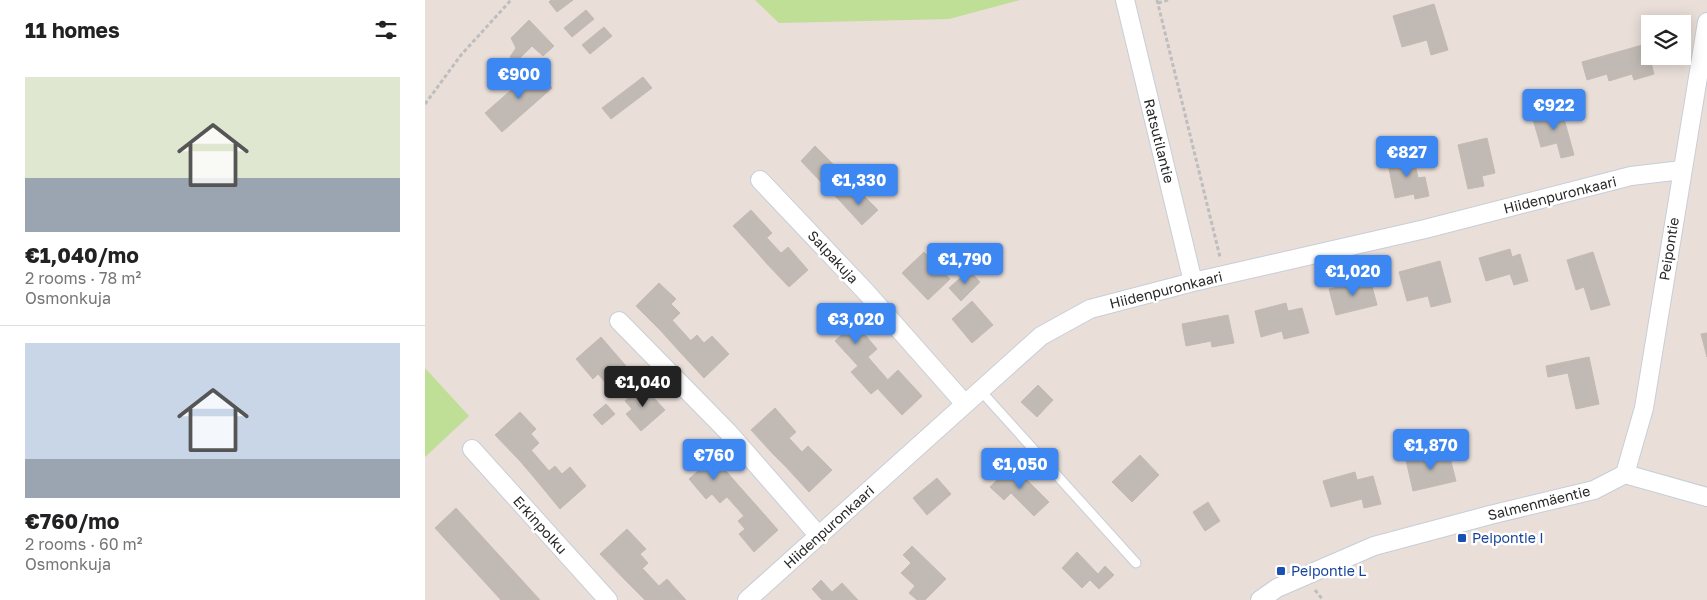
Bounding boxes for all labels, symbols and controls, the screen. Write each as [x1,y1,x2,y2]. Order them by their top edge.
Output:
map controls [1641,15,1691,65]
button: layers [1641,15,1691,65]
icon: filters [372,16,400,44]
text: 11 homes [25,17,120,43]
pin: €900 [489,58,549,100]
text: €900 [498,64,540,84]
pin: €922 [1524,88,1584,131]
text: €922 [1534,95,1574,115]
street label: Ratsutilantie [1141,97,1178,185]
icon: home [168,110,258,200]
pin: €827 [1377,136,1437,178]
text: €827 [1387,142,1427,162]
pin: €1,330 [818,164,900,206]
text: €1,330 [832,170,886,190]
street label: Hiidenpuronkaari [1502,172,1618,217]
street label: Peipontie [1655,216,1682,282]
street label: Salpakuja [805,227,862,287]
text: €1,040/mo [25,242,139,268]
pin: €1,790 [924,242,1006,285]
text: €1,790 [938,249,992,269]
pin: €1,020 [1312,254,1394,297]
text: €1,020 [1325,261,1381,281]
street label: Hiidenpuronkaari [1108,267,1224,312]
text: 2 rooms · 78 m² [25,268,141,288]
text: Osmonkuja [25,288,111,308]
pin: €3,020 [815,302,897,345]
text: €3,020 [828,309,884,329]
pin: €1,040 [602,366,684,408]
text: €1,040 [615,372,671,392]
icon: home [168,375,258,465]
pin: €1,870 [1390,428,1472,471]
text: €1,870 [1404,435,1458,455]
pin: €760 [684,438,744,481]
text: €760 [694,445,734,465]
pin: €1,050 [979,448,1061,490]
text: €1,050 [992,454,1048,474]
street label: Hiidenpuronkaari [780,482,877,572]
street label: Salmenmäentie [1486,482,1592,523]
street label: Erkinpolku [510,492,571,557]
text: €760/mo [25,508,119,534]
place label: Peipontie I [1472,529,1544,546]
marker: Peipontie I [1456,532,1468,544]
text: 2 rooms · 60 m² [25,534,143,554]
text: Osmonkuja [25,554,111,574]
place label: Peipontie L [1291,562,1366,579]
marker: Peipontie L [1275,565,1287,577]

